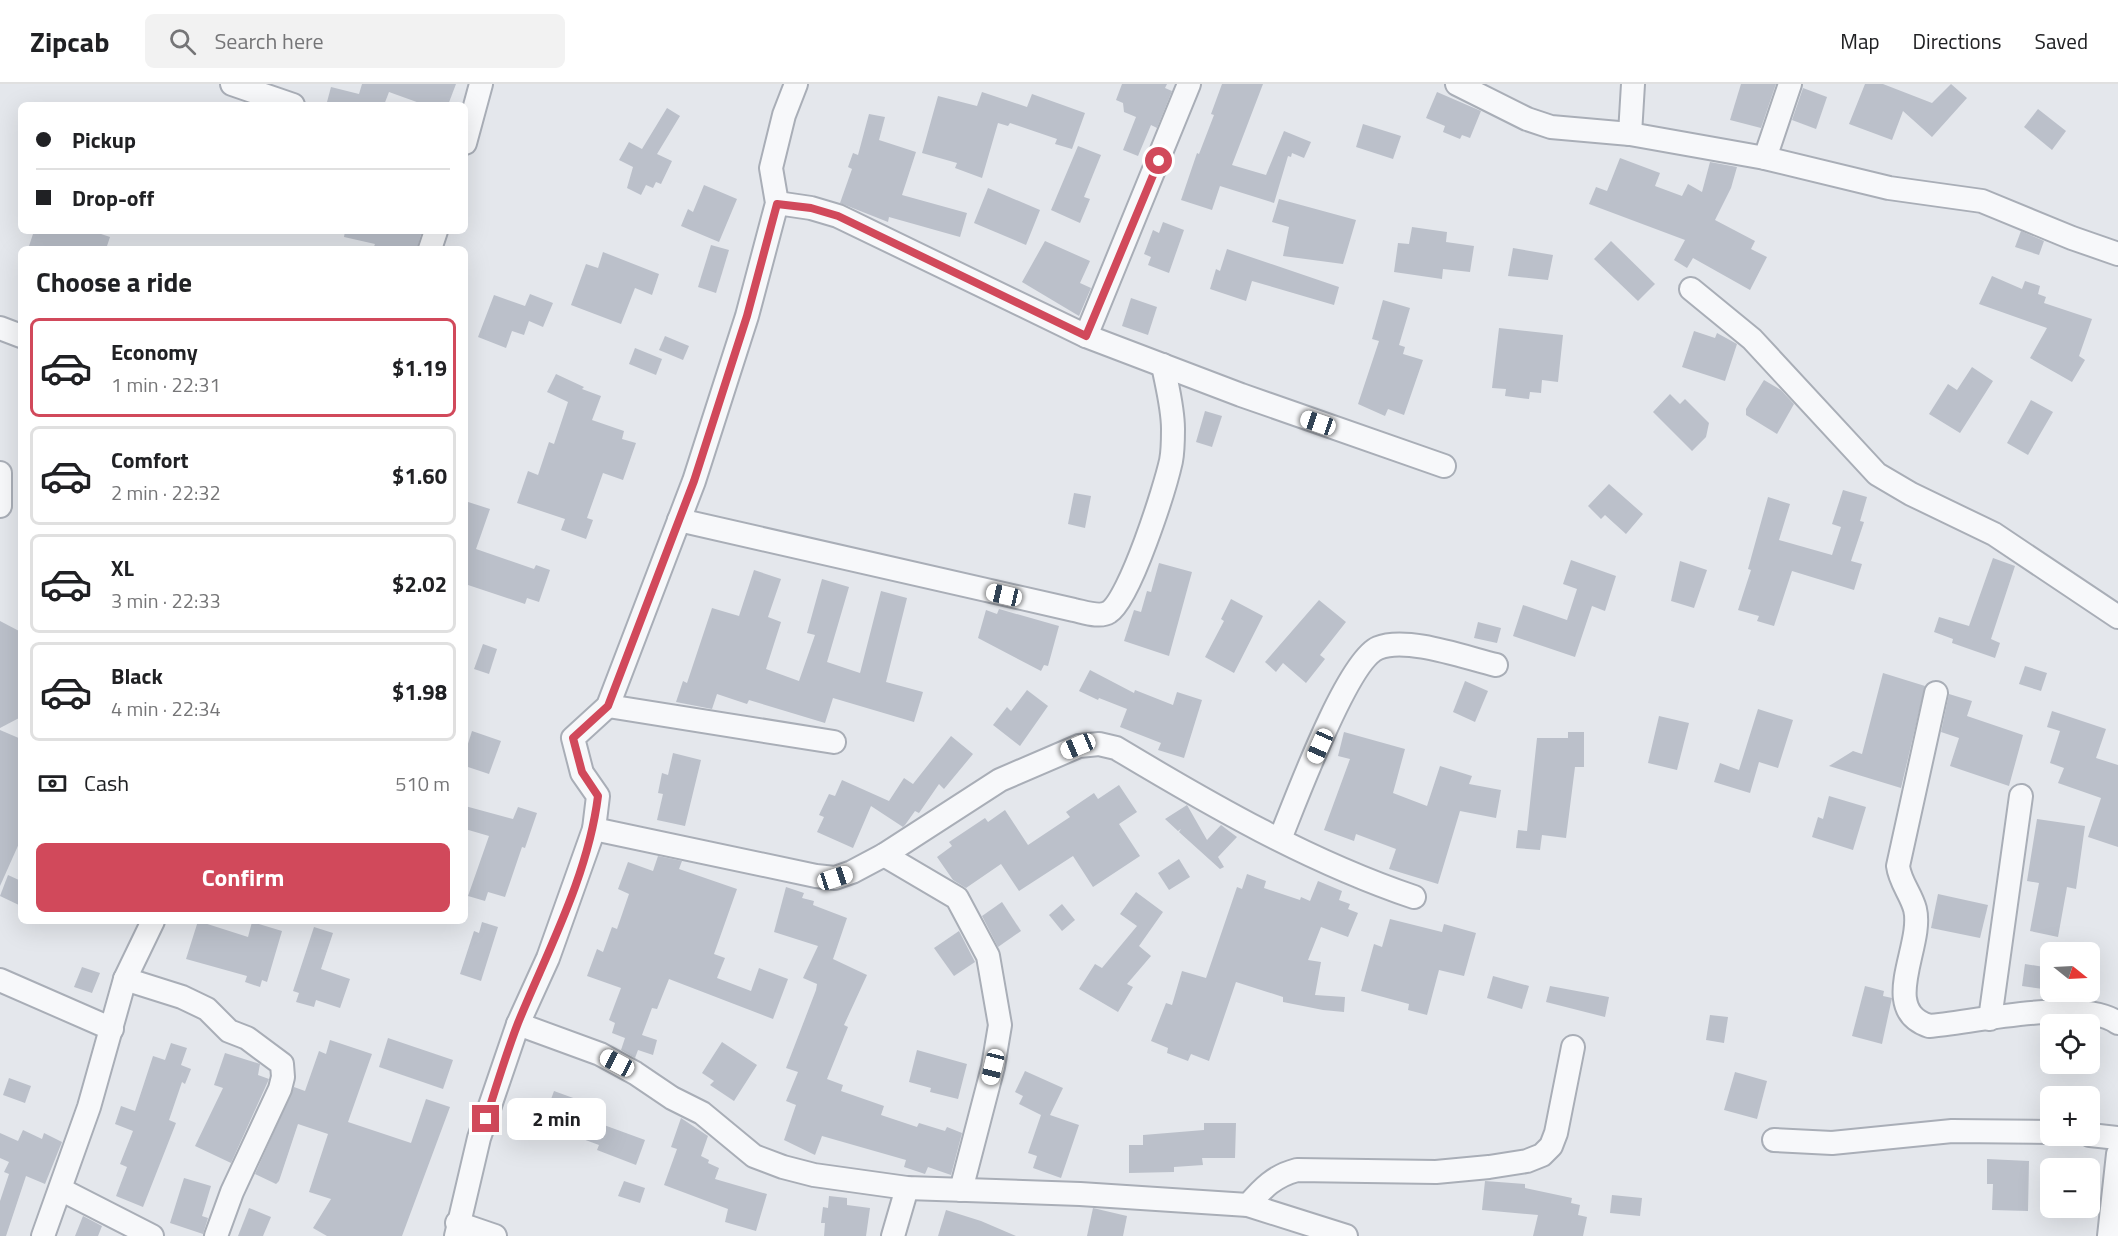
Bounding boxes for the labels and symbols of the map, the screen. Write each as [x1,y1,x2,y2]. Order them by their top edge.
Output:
route start [1145,147,1172,174]
car [1298,409,1338,437]
car [984,582,1024,608]
car [1304,726,1336,766]
car [1058,731,1098,761]
car [815,864,855,892]
north arrow [2040,942,2100,1002]
car [597,1047,637,1079]
car [980,1047,1006,1087]
callout: 2 min [507,1098,606,1140]
route end [472,1105,499,1132]

